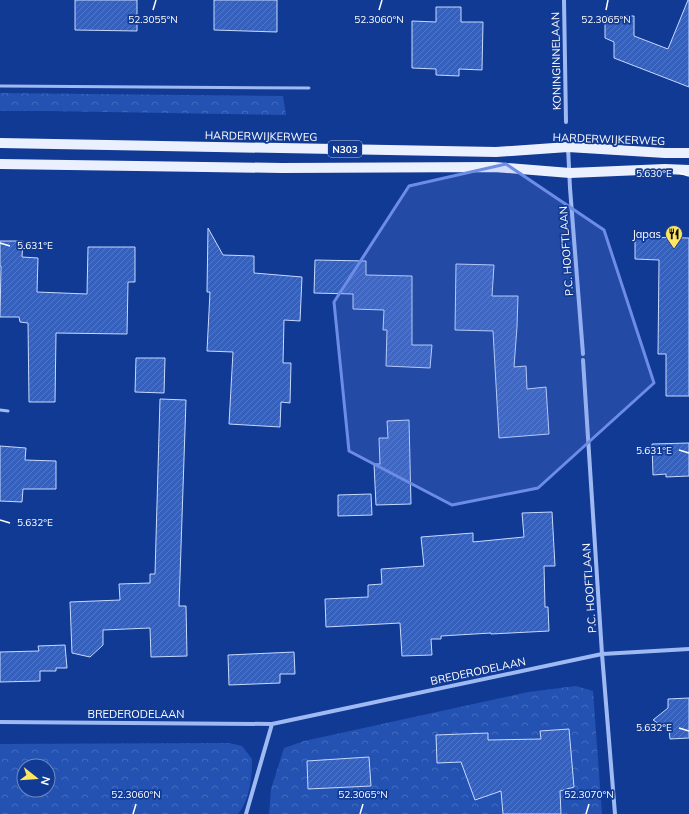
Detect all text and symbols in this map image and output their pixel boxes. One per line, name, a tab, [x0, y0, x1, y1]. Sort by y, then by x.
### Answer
street label: KONINGINNELAAN	[548, 12, 564, 110]
text: 52.3055°N	[128, 13, 178, 26]
text: 52.3060°N	[354, 13, 404, 26]
text: 52.3065°N	[581, 13, 631, 26]
street label: HARDERWIJKERWEG	[205, 128, 317, 144]
street label: HARDERWIJKERWEG	[552, 130, 666, 148]
road number: N303	[328, 141, 362, 157]
text: 5.630°E	[636, 167, 672, 180]
street label: P.C. HOOFTLAAN	[556, 206, 576, 296]
restaurant icon: Japas	[664, 224, 684, 249]
place label: Japas	[632, 227, 661, 241]
text: 5.631°E	[17, 239, 53, 252]
text: 5.631°E	[636, 444, 672, 457]
text: 5.632°E	[17, 516, 53, 529]
street label: P.C. HOOFTLAAN	[579, 543, 599, 633]
street label: BREDERODELAAN	[429, 654, 527, 688]
street label: BREDERODELAAN	[87, 707, 185, 721]
text: 5.632°E	[636, 721, 672, 734]
north arrow	[16, 758, 56, 798]
text: N	[38, 775, 53, 787]
text: 52.3060°N	[111, 788, 161, 801]
text: 52.3065°N	[338, 788, 388, 801]
text: 52.3070°N	[564, 788, 614, 801]

